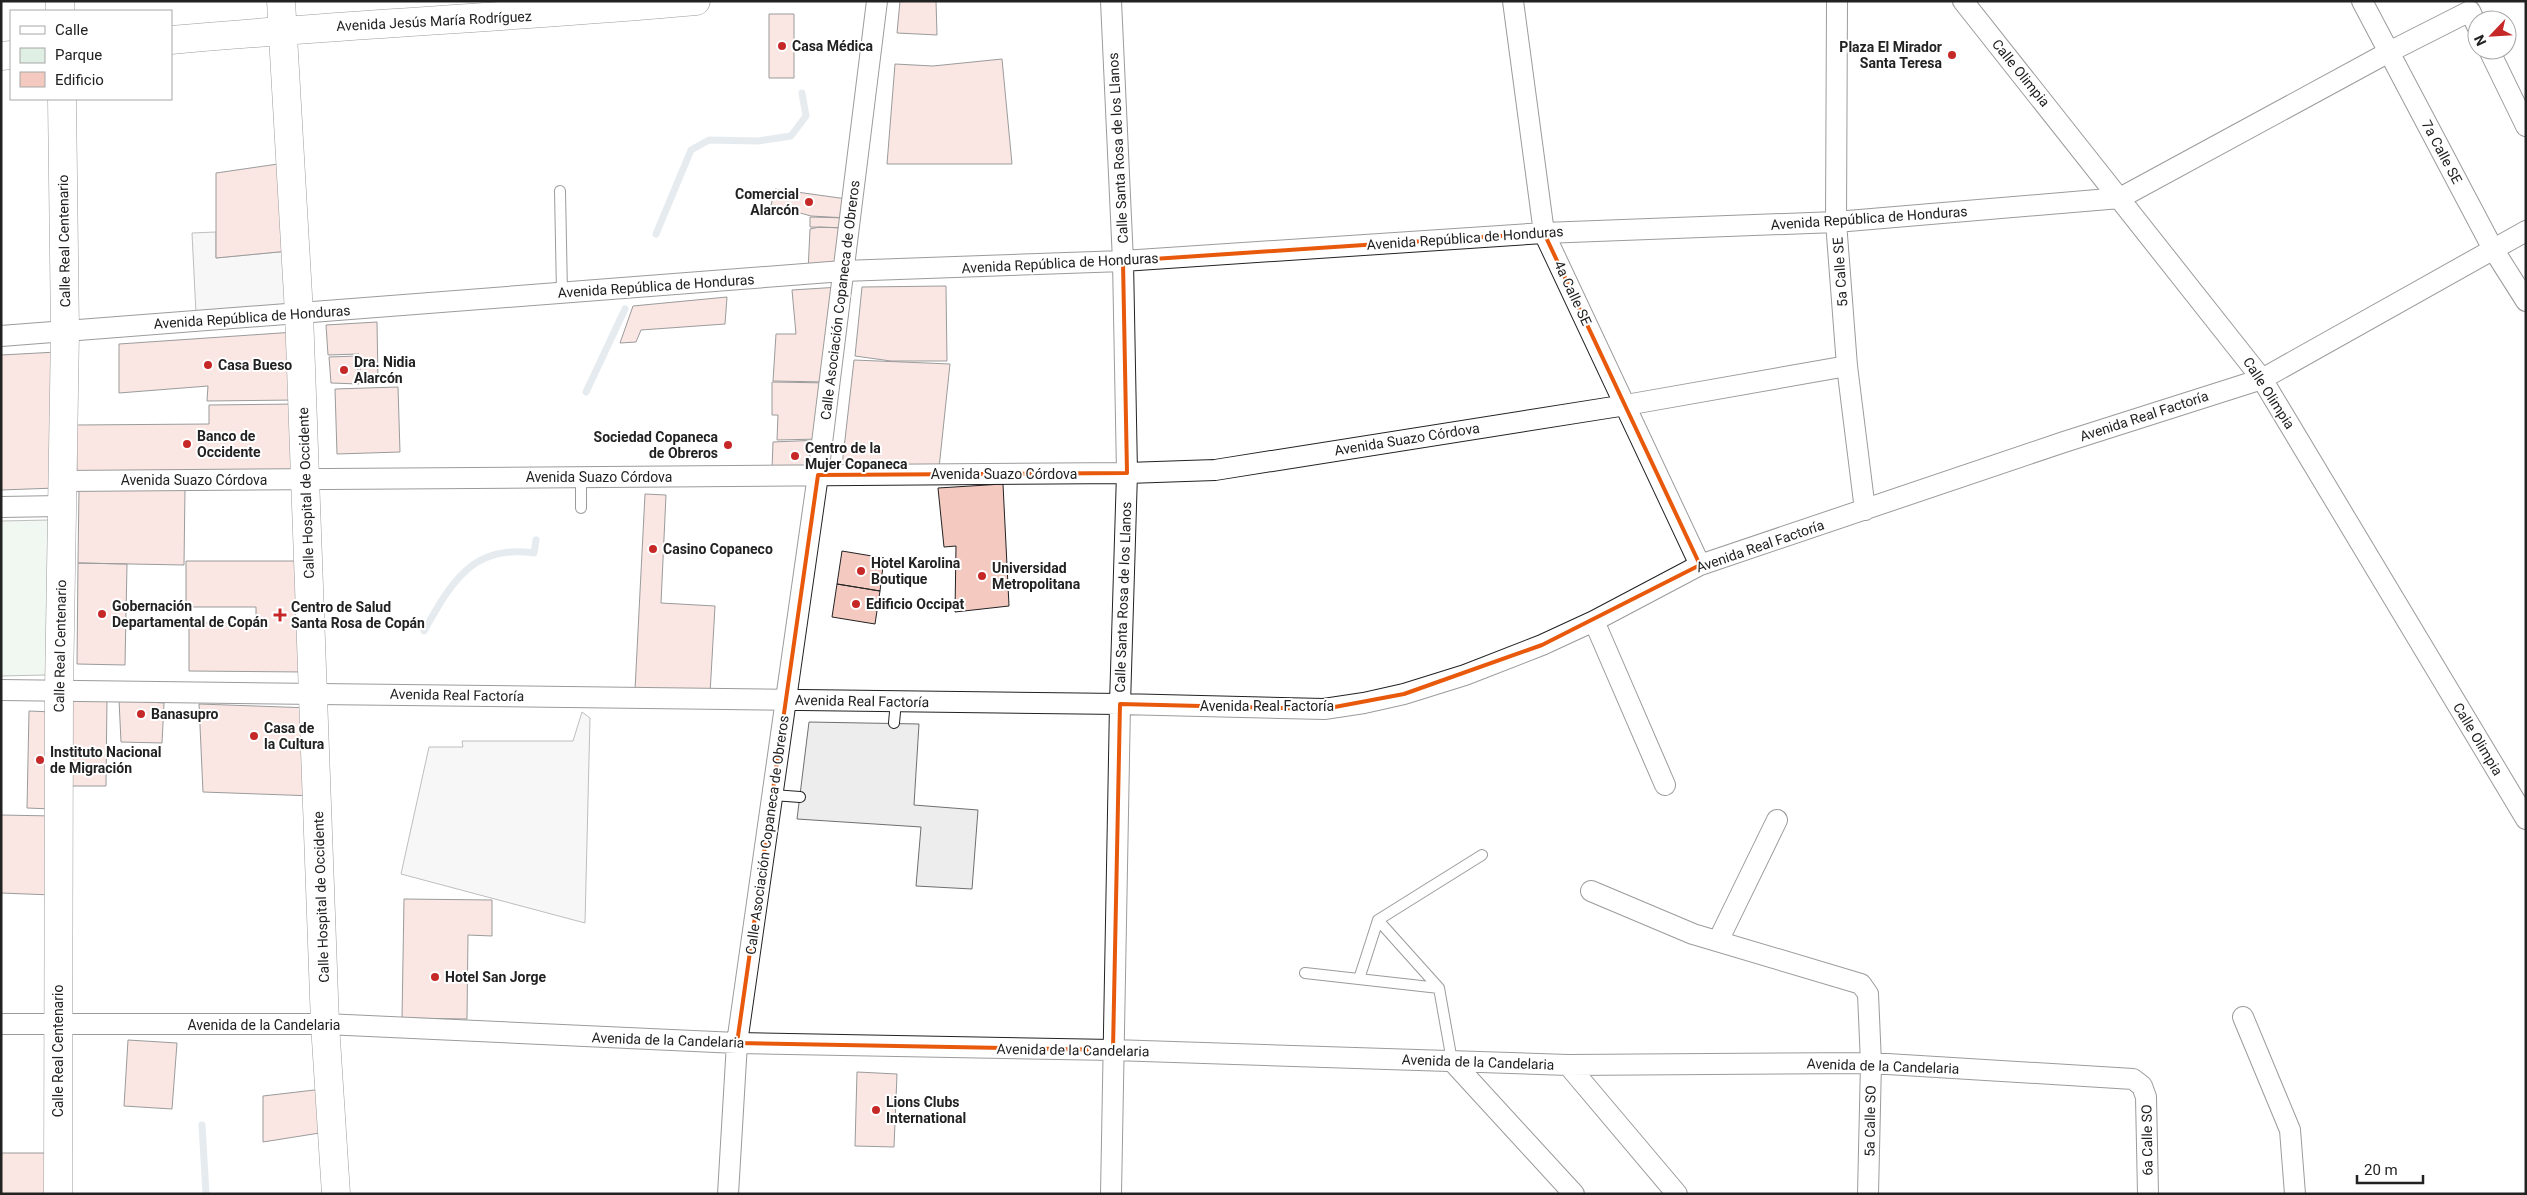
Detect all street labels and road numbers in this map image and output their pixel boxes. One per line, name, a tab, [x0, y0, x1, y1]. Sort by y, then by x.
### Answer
street label: Avenida Jesús María Rodríguez	[336, 8, 532, 34]
street label: Calle Olimpia	[1989, 36, 2053, 110]
street label: Calle Santa Rosa de los Llanos	[1105, 52, 1131, 244]
street label: 7a Calle SE	[2419, 117, 2465, 187]
street label: Calle Real Centenario	[55, 174, 73, 307]
street label: Calle Asociación Copaneca de Obreros	[817, 179, 863, 421]
street label: Avenida República de Honduras	[1770, 203, 1968, 233]
street label: Avenida República de Honduras	[1366, 223, 1564, 253]
street label: 5a Calle SE	[1830, 237, 1850, 307]
street label: Avenida República de Honduras	[961, 250, 1159, 276]
street label: 4a Calle SE	[1551, 258, 1595, 328]
street label: Avenida República de Honduras	[557, 271, 755, 301]
street label: Avenida República de Honduras	[153, 302, 351, 332]
street label: Calle Olimpia	[2240, 354, 2298, 432]
street label: Avenida Real Factoría	[2078, 388, 2210, 444]
street label: Calle Hospital de Occidente	[295, 407, 317, 579]
street label: Avenida Suazo Córdova	[1333, 420, 1481, 458]
street label: Avenida Suazo Córdova	[931, 466, 1077, 482]
street label: Avenida Suazo Córdova	[526, 469, 672, 485]
street label: Avenida Suazo Córdova	[121, 472, 267, 488]
street label: Calle Santa Rosa de los Llanos	[1112, 501, 1134, 693]
street label: Avenida Real Factoría	[1694, 517, 1826, 575]
street label: Calle Real Centenario	[51, 579, 69, 712]
street label: Avenida Real Factoría	[390, 686, 524, 704]
street label: Avenida Real Factoría	[795, 692, 929, 710]
street label: Avenida Real Factoría	[1200, 698, 1334, 714]
street label: Calle Olimpia	[2450, 700, 2506, 778]
street label: Calle Asociación Copaneca de Obreros	[742, 714, 792, 956]
street label: Calle Hospital de Occidente	[310, 811, 332, 983]
street label: Calle Real Centenario	[50, 985, 66, 1117]
street label: Avenida de la Candelaria	[188, 1017, 340, 1033]
street label: Avenida de la Candelaria	[591, 1029, 745, 1051]
street label: Avenida de la Candelaria	[996, 1041, 1150, 1059]
street label: Avenida de la Candelaria	[1401, 1051, 1555, 1073]
street label: Avenida de la Candelaria	[1806, 1055, 1960, 1077]
street label: 5a Calle SO	[1861, 1085, 1879, 1157]
street label: 6a Calle SO	[2138, 1104, 2156, 1176]

